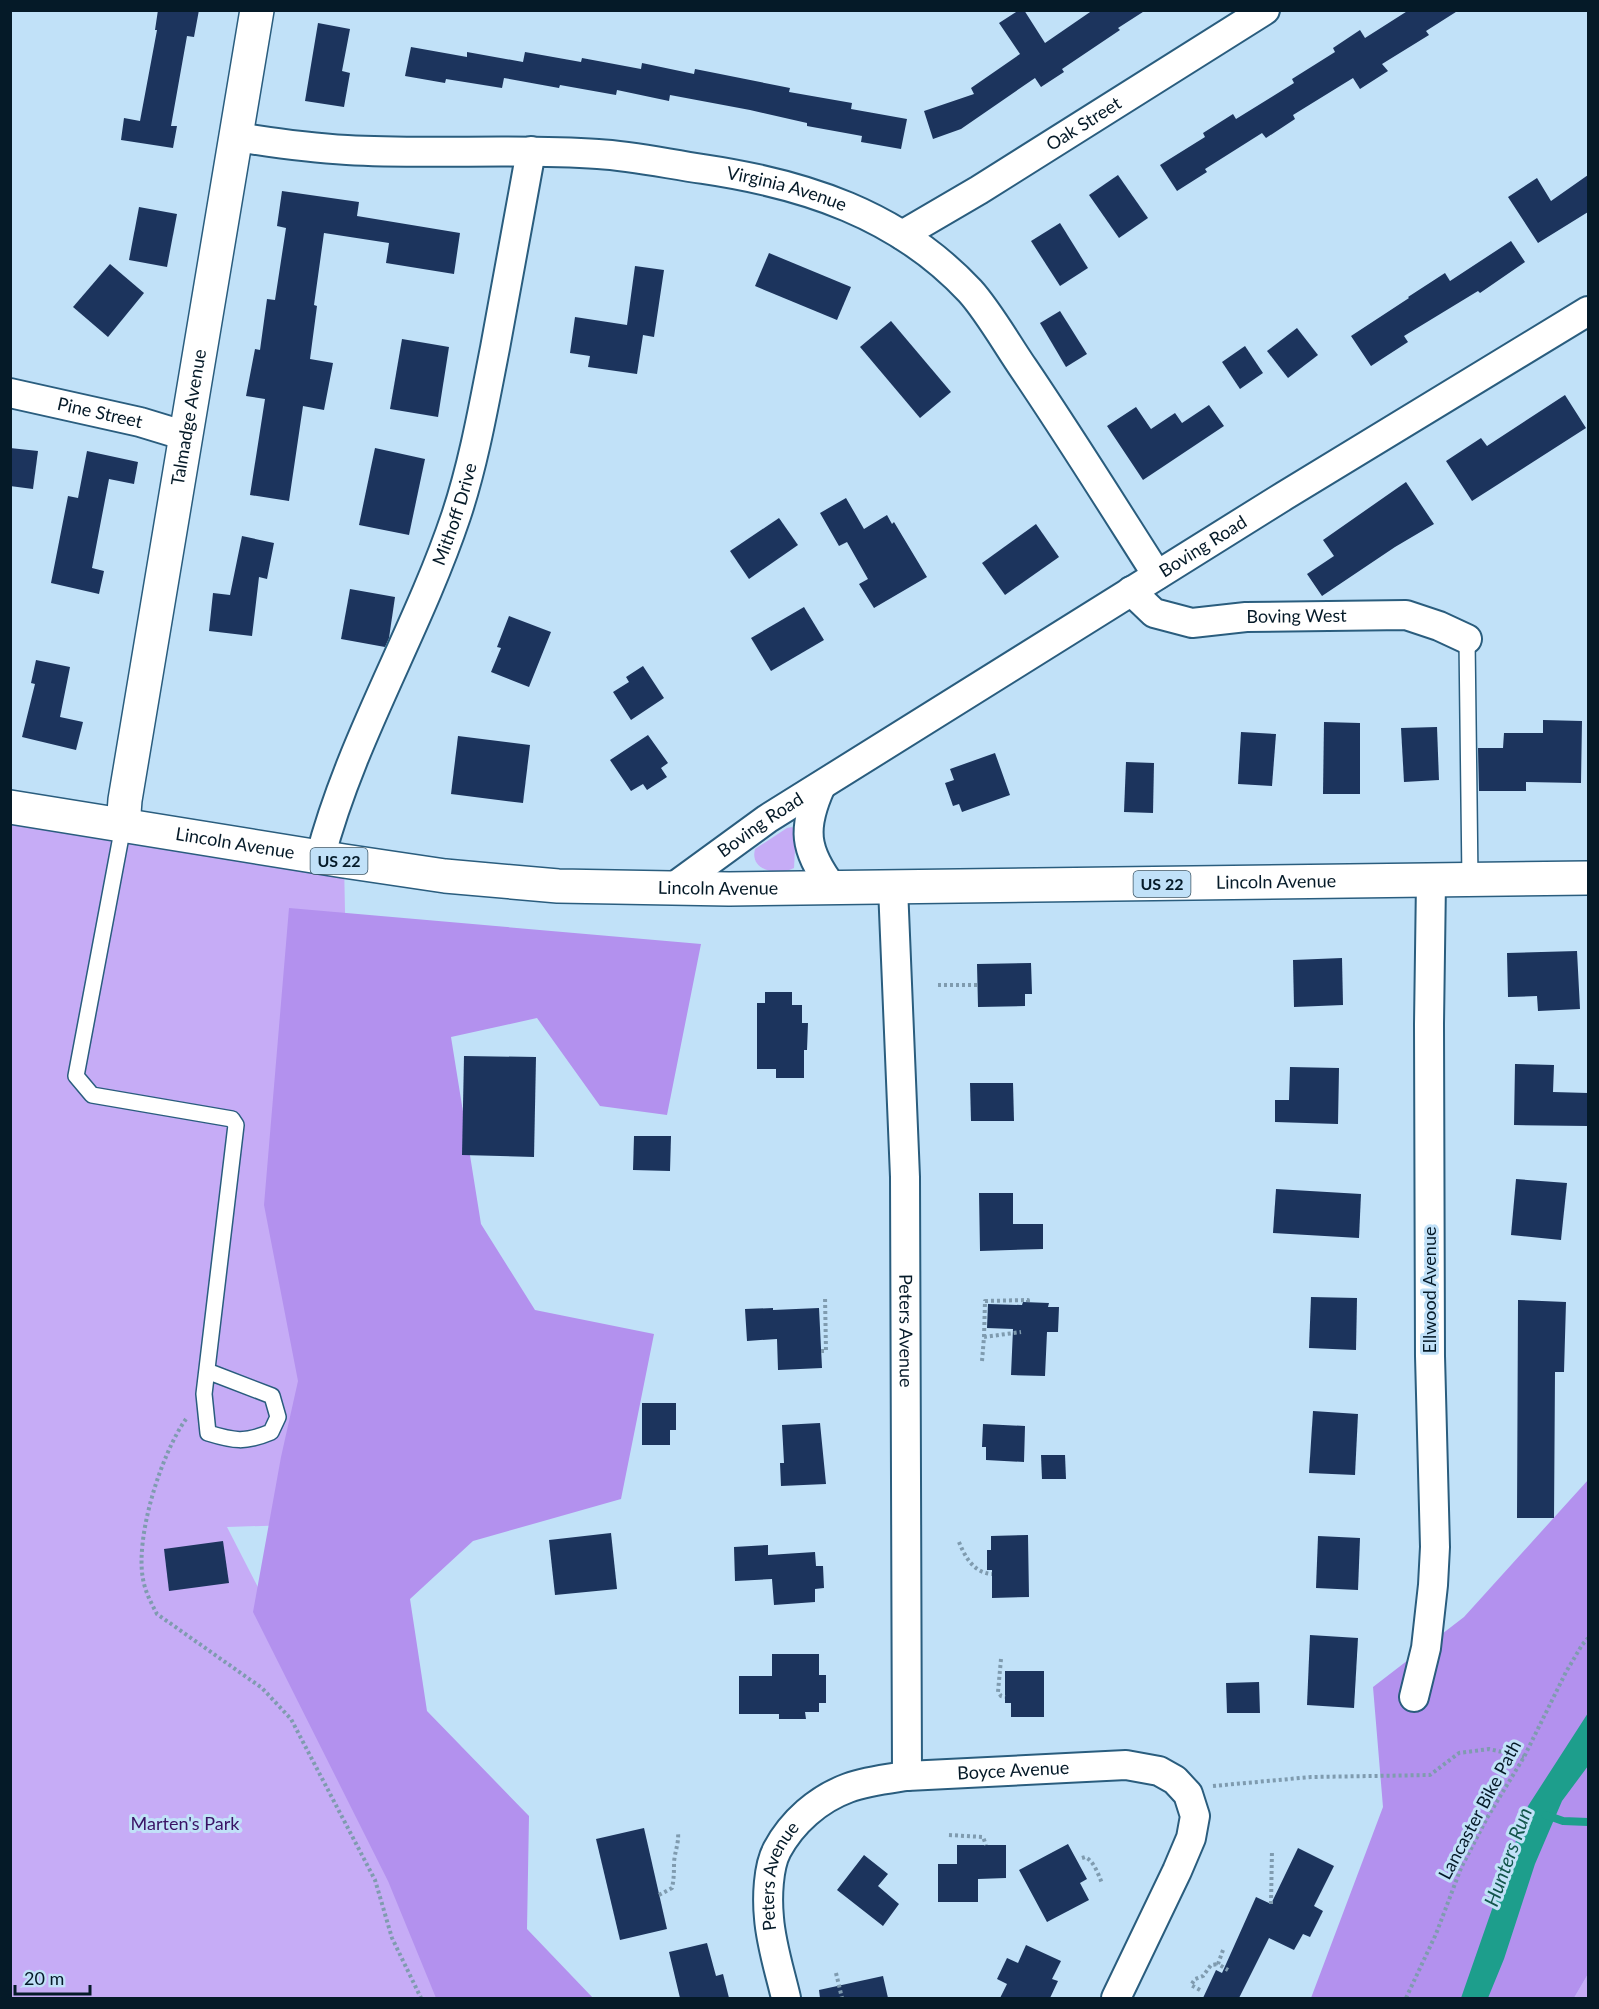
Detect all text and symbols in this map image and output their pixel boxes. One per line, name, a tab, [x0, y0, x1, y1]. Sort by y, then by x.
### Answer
street label: Oak Street	[1042, 91, 1125, 155]
street label: Virginia Avenue	[725, 161, 850, 215]
street label: Talmadge Avenue	[166, 347, 210, 487]
street label: Pine Street	[55, 392, 145, 432]
street label: Mithoff Drive	[427, 460, 481, 568]
street label: Boving Road	[1155, 510, 1250, 581]
street label: Boving West	[1246, 604, 1347, 627]
street label: Boving Road	[713, 787, 807, 861]
street label: Lincoln Avenue	[174, 822, 296, 863]
road number: US 22	[310, 848, 368, 874]
street label: Lincoln Avenue	[1216, 869, 1336, 893]
road number: US 22	[1134, 871, 1190, 897]
street label: Lincoln Avenue	[658, 876, 778, 899]
street label: Ellwood Avenue	[1418, 1227, 1440, 1353]
street label: Peters Avenue	[895, 1274, 918, 1388]
street label: Lancaster Bike Path	[1433, 1736, 1525, 1883]
street label: Boyce Avenue	[957, 1756, 1070, 1783]
water label: Hunters Run	[1478, 1804, 1536, 1909]
park label: Marten's Park	[131, 1812, 240, 1834]
street label: Peters Avenue	[756, 1816, 803, 1932]
scale bar	[15, 1958, 90, 1996]
text: 20 m	[24, 1967, 64, 1989]

